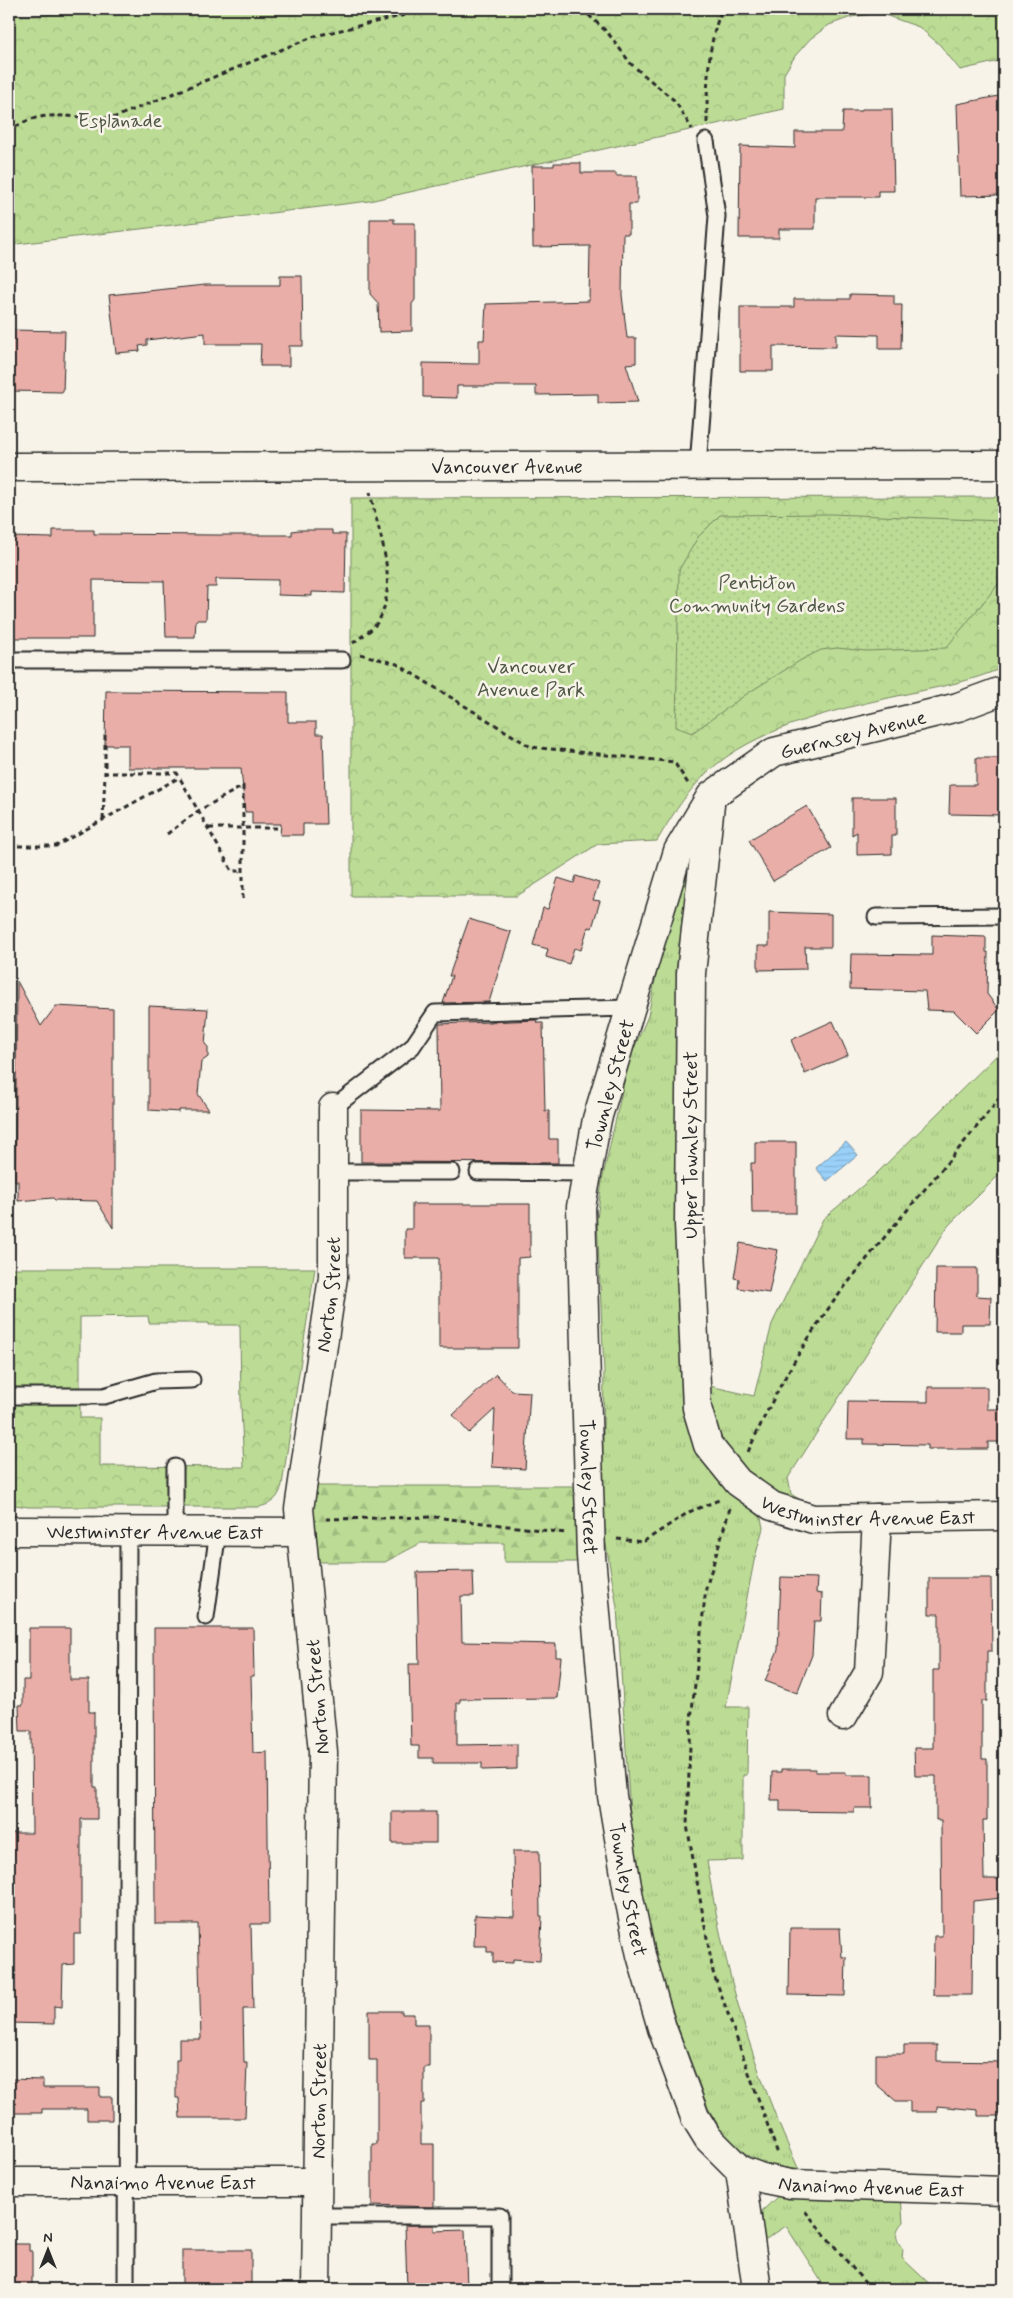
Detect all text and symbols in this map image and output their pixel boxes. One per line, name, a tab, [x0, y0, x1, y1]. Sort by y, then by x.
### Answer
park label: Esplanade	[78, 108, 162, 135]
street label: Vancouver Avenue	[431, 454, 583, 481]
park label: Penticton Community Gardens	[669, 570, 845, 620]
park label: Vancouver Avenue Park	[477, 654, 585, 704]
street label: Guernsey Avenue	[777, 704, 929, 767]
street label: Townley Street	[581, 1017, 642, 1154]
street label: Upper Townley Street	[678, 1051, 705, 1239]
street label: Norton Street	[310, 1237, 348, 1354]
street label: Townley Street	[572, 1419, 603, 1555]
street label: Westminster Avenue East	[754, 1490, 976, 1534]
street label: Westminster Avenue East	[47, 1519, 264, 1547]
street label: Norton Street	[300, 1638, 337, 1756]
street label: Townley Street	[602, 1821, 653, 1959]
street label: Norton Street	[306, 2043, 334, 2159]
street label: Nanaimo Avenue East	[70, 2170, 256, 2197]
street label: Nanaimo Avenue East	[776, 2170, 965, 2205]
north arrow	[22, 2226, 72, 2276]
text: N	[43, 2229, 53, 2247]

